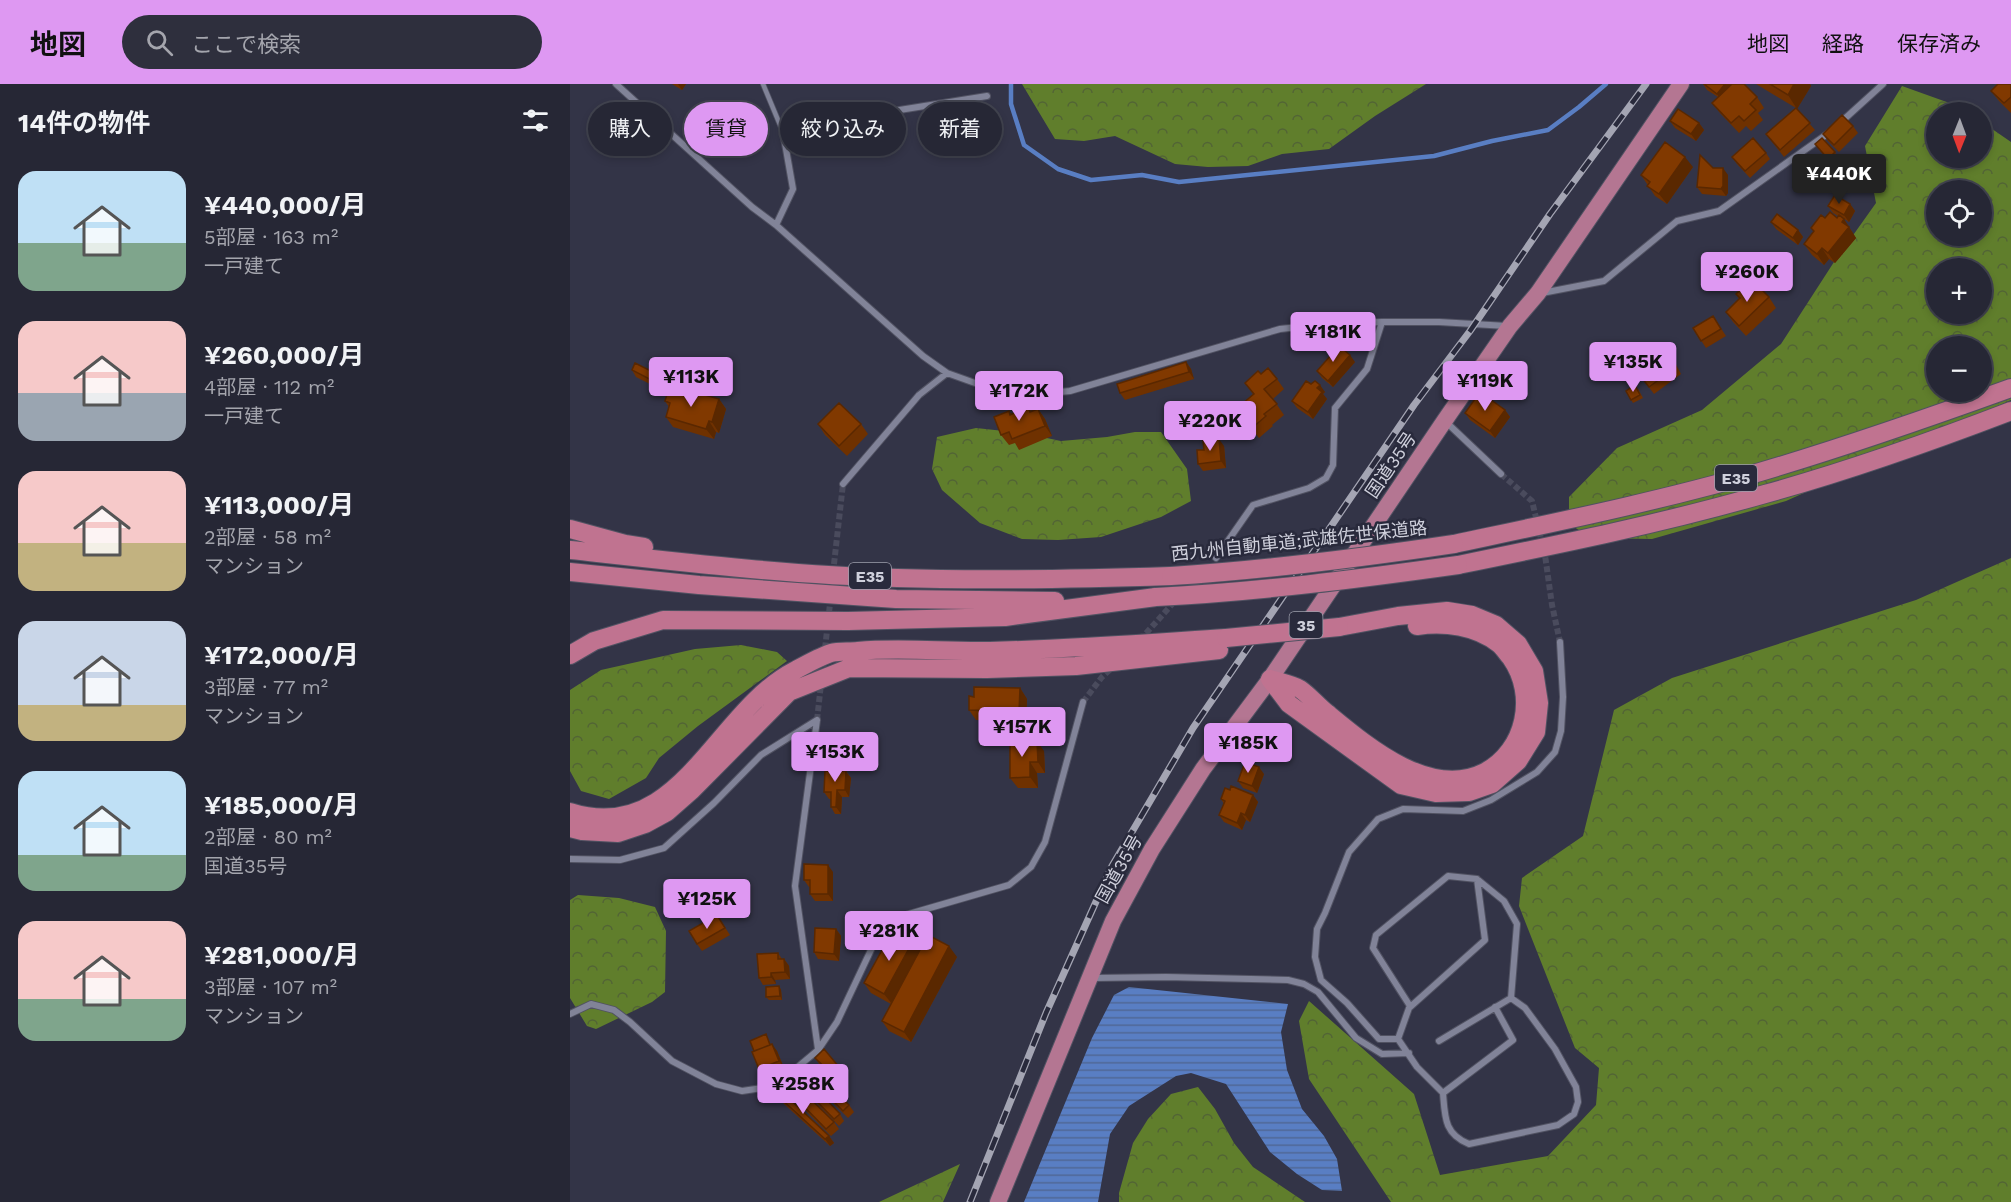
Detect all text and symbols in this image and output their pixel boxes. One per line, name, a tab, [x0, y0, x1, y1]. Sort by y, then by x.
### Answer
search box	[122, 15, 542, 69]
icon: search	[143, 26, 176, 59]
text: 地図	[30, 28, 86, 61]
text: 地図	[1747, 31, 1789, 56]
text: 経路	[1822, 31, 1864, 56]
text: 保存済み	[1897, 31, 1981, 56]
text: ここで検索	[191, 32, 301, 57]
chip: 購入	[588, 102, 672, 156]
chip: 賃貸	[684, 102, 768, 156]
chip: 絞り込み	[780, 102, 906, 156]
chip: 新着	[918, 102, 1002, 156]
north arrow	[1926, 102, 1992, 168]
map controls	[1926, 102, 1992, 402]
icon: filters	[519, 104, 552, 137]
text: 14件の物件	[18, 108, 150, 138]
pin: ¥440K	[1797, 154, 1881, 205]
text: ¥440K	[1806, 161, 1872, 185]
button: locate	[1926, 180, 1992, 246]
text: ¥440,000/月	[204, 190, 367, 220]
icon: home	[66, 195, 138, 267]
text: 5部屋 · 163 m²	[204, 225, 338, 249]
pin: ¥260K	[1705, 252, 1789, 303]
text: 一戸建て	[204, 254, 284, 278]
button: +	[1926, 258, 1992, 324]
text: ¥260K	[1715, 259, 1779, 283]
pin: ¥181K	[1291, 312, 1375, 363]
text: ¥181K	[1305, 319, 1361, 343]
button: −	[1926, 336, 1992, 402]
text: ¥260,000/月	[204, 340, 364, 370]
pin: ¥135K	[1591, 342, 1675, 393]
icon: home	[66, 345, 138, 417]
text: ¥135K	[1603, 349, 1663, 373]
pin: ¥113K	[649, 357, 733, 408]
pin: ¥119K	[1443, 361, 1527, 412]
text: ¥113K	[663, 364, 719, 388]
text: ¥119K	[1457, 368, 1513, 392]
pin: ¥172K	[977, 371, 1061, 422]
text: 4部屋 · 112 m²	[204, 375, 334, 399]
text: ¥172K	[989, 378, 1049, 402]
pin: ¥220K	[1168, 401, 1252, 452]
text: 一戸建て	[204, 404, 284, 428]
text: ¥220K	[1178, 408, 1242, 432]
street label: 国道35号	[1361, 428, 1420, 502]
road number: E35	[1715, 465, 1757, 491]
text: ¥113,000/月	[204, 490, 354, 520]
icon: home	[66, 495, 138, 567]
street label: 西九州自動車道;武雄佐世保道路	[1170, 517, 1428, 564]
text: 2部屋 · 58 m²	[204, 525, 331, 549]
text: マンション	[204, 554, 304, 578]
road number: E35	[849, 563, 891, 589]
road number: 35	[1290, 612, 1322, 638]
text: ¥172,000/月	[204, 640, 359, 670]
icon: home	[66, 645, 138, 717]
text: 3部屋 · 77 m²	[204, 675, 328, 699]
text: マンション	[204, 704, 304, 728]
pin: ¥157K	[980, 707, 1064, 758]
text: ¥157K	[992, 714, 1052, 738]
pin: ¥185K	[1206, 723, 1290, 774]
text: ¥185K	[1218, 730, 1278, 754]
pin: ¥153K	[793, 732, 877, 783]
text: ¥153K	[805, 739, 865, 763]
text: ¥185,000/月	[204, 790, 359, 820]
icon: home	[66, 795, 138, 867]
text: 2部屋 · 80 m²	[204, 825, 332, 849]
street label: 国道35号	[1091, 831, 1146, 907]
text: 国道35号	[204, 854, 287, 878]
pin: ¥125K	[665, 879, 749, 930]
text: ¥125K	[677, 886, 737, 910]
pin: ¥281K	[847, 911, 931, 962]
text: ¥281K	[859, 918, 919, 942]
text: ¥281,000/月	[204, 940, 359, 970]
icon: home	[66, 945, 138, 1017]
text: 3部屋 · 107 m²	[204, 975, 337, 999]
text: マンション	[204, 1004, 304, 1028]
pin: ¥258K	[761, 1064, 845, 1115]
text: ¥258K	[771, 1071, 835, 1095]

